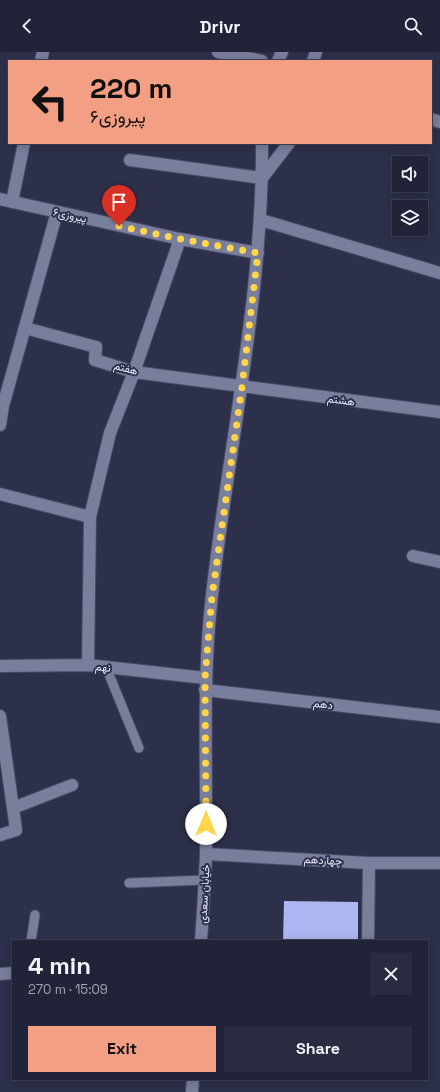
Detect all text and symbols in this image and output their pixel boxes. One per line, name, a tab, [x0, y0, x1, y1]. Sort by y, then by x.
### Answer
icon: back	[16, 15, 38, 37]
text: Drivr	[200, 15, 240, 38]
icon: search	[402, 15, 424, 37]
text: 220 m	[90, 70, 172, 106]
icon: left	[24, 76, 76, 128]
text: پیروزی۶	[90, 105, 146, 128]
map controls	[392, 156, 428, 236]
button: sound	[392, 156, 428, 192]
pin	[102, 185, 136, 226]
icon: arrive	[108, 191, 130, 213]
button: layers	[392, 200, 428, 236]
street label: پیروزی۶	[52, 205, 88, 226]
street label: هفتم	[112, 358, 140, 379]
street label: هشتم	[326, 391, 356, 410]
street label: نهم	[94, 659, 111, 676]
street label: دهم	[312, 696, 334, 713]
position arrow	[185, 803, 227, 845]
street label: چهاردهم	[303, 852, 343, 869]
street label: خیابان سعدی	[195, 864, 213, 924]
text: 4 min	[28, 950, 91, 981]
button: close	[370, 953, 412, 995]
text: 270 m · 15:09	[28, 981, 108, 998]
button: Exit	[28, 1026, 216, 1072]
button: Share	[224, 1026, 412, 1072]

